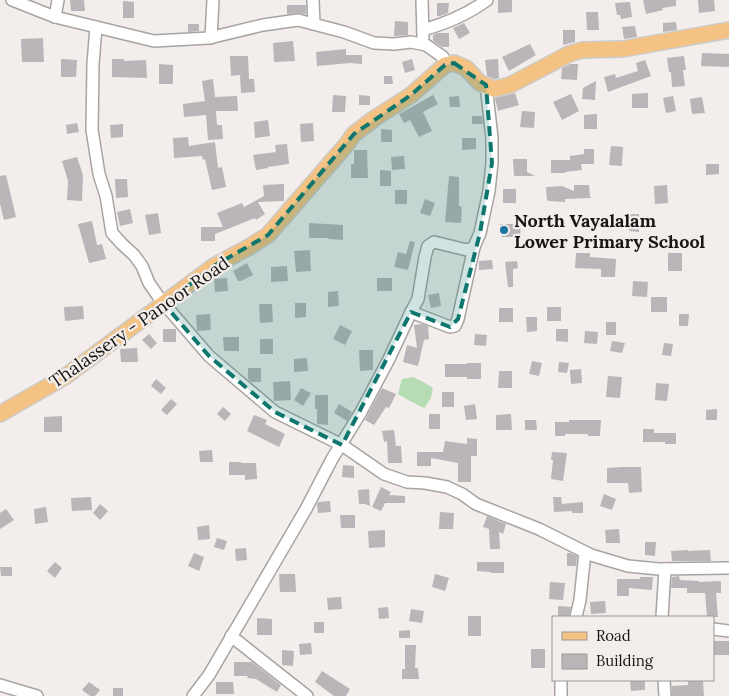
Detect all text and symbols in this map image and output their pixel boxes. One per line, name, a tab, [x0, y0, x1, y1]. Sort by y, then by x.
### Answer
place label: North Vayalalam Lower Primary School	[514, 209, 706, 253]
marker: North Vayalalam Lower Primary School	[498, 224, 510, 236]
street label: Thalassery - Panoor Road	[45, 251, 234, 393]
legend	[552, 616, 714, 681]
text: Road	[596, 626, 631, 645]
text: Building	[596, 651, 654, 670]

